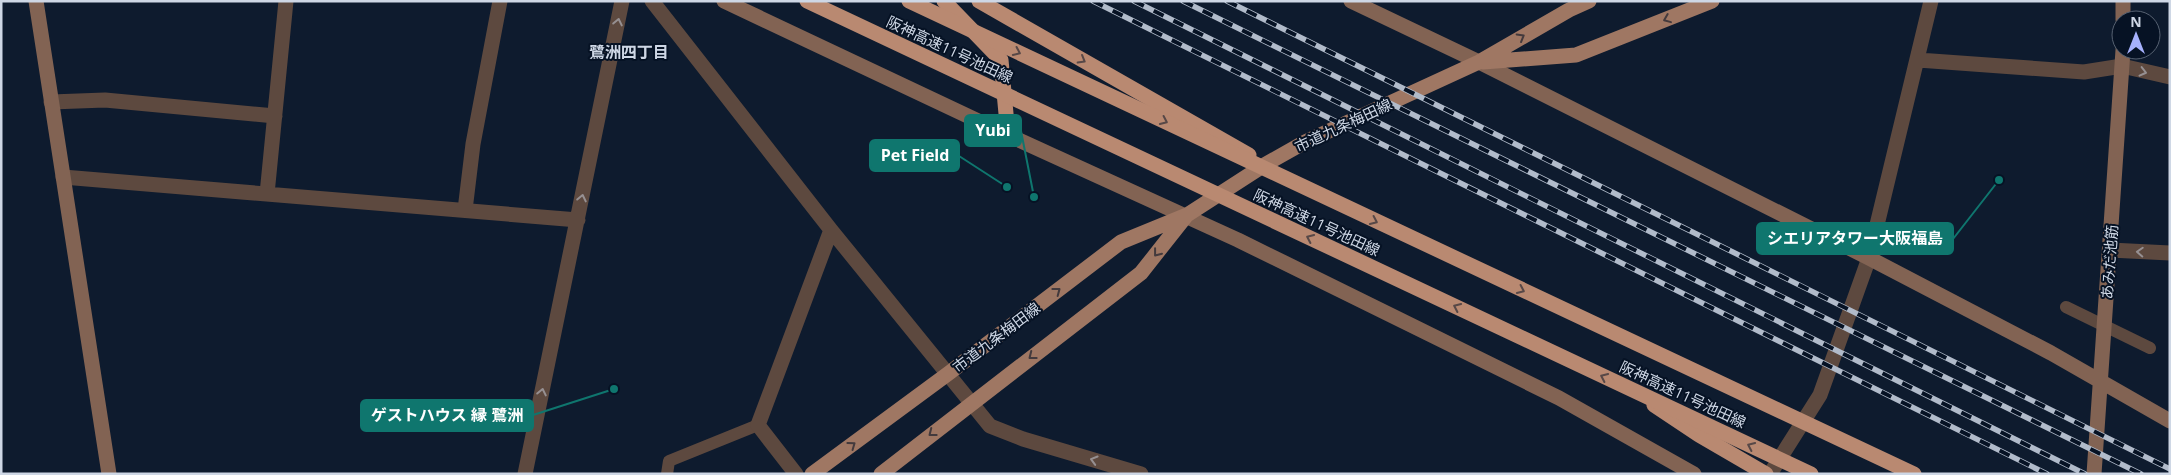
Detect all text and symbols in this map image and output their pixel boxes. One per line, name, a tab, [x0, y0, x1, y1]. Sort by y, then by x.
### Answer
north arrow	[2111, 10, 2161, 60]
street label: 阪神高速11号池田線	[884, 11, 1016, 87]
text: N	[2130, 12, 2142, 31]
one-way arrow	[1663, 13, 1672, 23]
one-way arrow	[612, 17, 623, 26]
one-way arrow	[1516, 34, 1525, 44]
district label: 鷺洲四丁目	[589, 41, 669, 63]
one-way arrow	[1012, 46, 1021, 56]
one-way arrow	[1077, 53, 1086, 63]
one-way arrow	[2139, 66, 2147, 76]
street label: 市道九条梅田線	[1291, 94, 1395, 156]
callout: Yubi	[965, 115, 1021, 146]
one-way arrow	[1159, 115, 1168, 126]
text: Yubi	[975, 119, 1011, 141]
callout: Pet Field	[870, 140, 959, 171]
text: Pet Field	[881, 144, 949, 166]
street label: 阪神高速11号池田線	[1251, 184, 1383, 260]
one-way arrow	[576, 194, 587, 203]
one-way arrow	[1369, 214, 1378, 225]
callout: シエリアタワー大阪福島	[1757, 223, 1953, 254]
street label: あみだ池筋	[2096, 224, 2122, 300]
text: シエリアタワー大阪福島	[1767, 227, 1943, 249]
one-way arrow	[1306, 234, 1315, 245]
one-way arrow	[2136, 246, 2144, 257]
one-way arrow	[1153, 248, 1162, 257]
one-way arrow	[1516, 284, 1525, 294]
one-way arrow	[1051, 288, 1061, 297]
street label: 市道九条梅田線	[948, 297, 1044, 377]
one-way arrow	[1453, 303, 1462, 314]
one-way arrow	[1029, 351, 1038, 359]
street label: 阪神高速11号池田線	[1617, 356, 1749, 432]
one-way arrow	[1600, 372, 1609, 383]
one-way arrow	[536, 387, 547, 396]
callout: ゲストハウス 縁 鷺洲	[361, 400, 533, 431]
text: ゲストハウス 縁 鷺洲	[371, 404, 523, 426]
one-way arrow	[929, 428, 938, 437]
one-way arrow	[846, 442, 856, 451]
one-way arrow	[1748, 442, 1757, 452]
one-way arrow	[1091, 456, 1099, 466]

